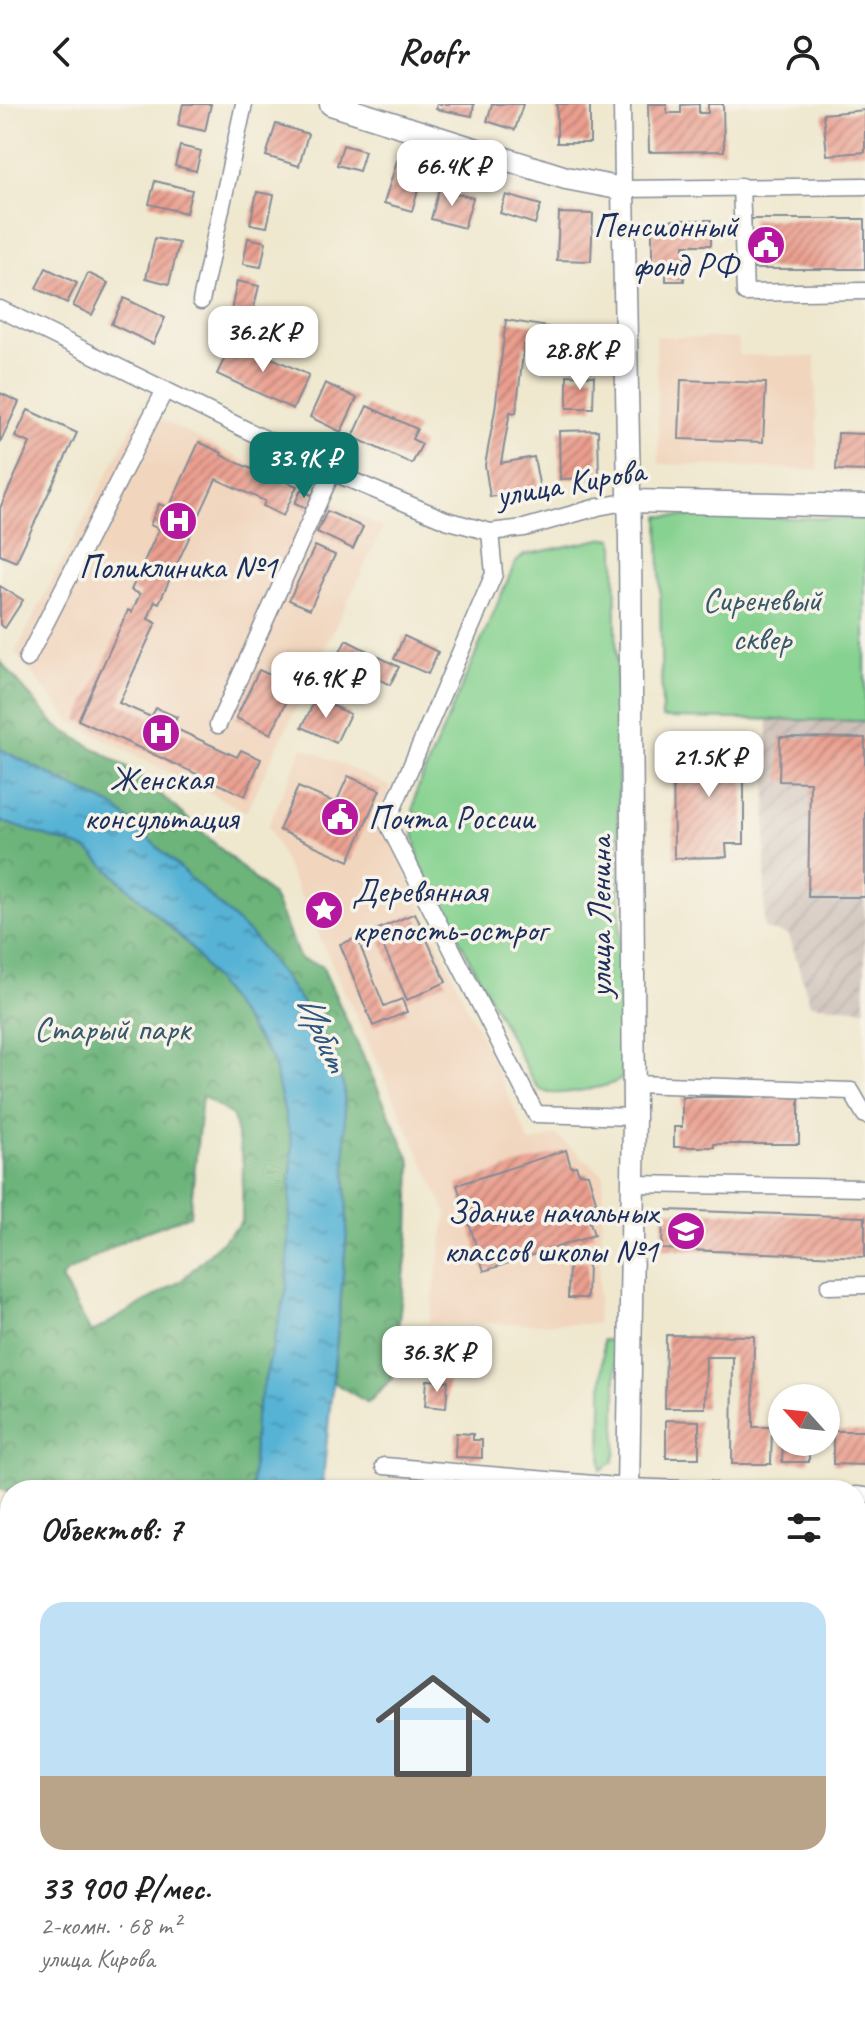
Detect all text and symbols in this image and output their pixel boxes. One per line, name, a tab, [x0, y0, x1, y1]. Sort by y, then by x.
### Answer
text: Roofr	[398, 29, 467, 75]
icon: back	[40, 30, 84, 74]
icon: person	[781, 30, 825, 74]
pin: 66.4K ₽	[378, 140, 526, 208]
text: 66.4K ₽	[415, 149, 489, 182]
place label: Пенсионный фонд РФ	[593, 204, 741, 286]
public building icon: Пенсионный фонд РФ	[745, 224, 787, 266]
pin: 36.2K ₽	[189, 306, 337, 374]
text: 36.2K ₽	[226, 315, 300, 348]
pin: 28.8K ₽	[506, 324, 654, 392]
text: 28.8K ₽	[543, 333, 617, 366]
pin: 33.9K ₽	[230, 432, 378, 500]
text: 33.9K ₽	[268, 441, 340, 474]
street label: улица Кирова	[490, 448, 651, 517]
hospital icon: Поликлиника №1	[157, 500, 199, 542]
place label: Поликлиника №1	[79, 545, 279, 588]
park label: Сиреневый сквер	[702, 578, 823, 660]
pin: 46.9K ₽	[252, 652, 400, 720]
text: 46.9K ₽	[289, 661, 363, 694]
hospital icon: Женская консультация	[140, 712, 182, 754]
pin: 21.5K ₽	[635, 731, 783, 799]
text: 21.5K ₽	[673, 740, 745, 773]
place label: Женская консультация	[84, 757, 240, 839]
public building icon: Почта России	[319, 796, 361, 838]
place label: Почта России	[368, 796, 536, 839]
street label: улица Ленина	[578, 833, 621, 1000]
place label: Деревянная крепость-острог	[352, 869, 551, 951]
place icon: Деревянная крепость-острог	[303, 889, 345, 931]
water label: Ирбит	[285, 987, 362, 1081]
park label: Старый парк	[34, 1007, 193, 1050]
place label: Здание начальных классов школы №1	[444, 1190, 660, 1272]
school or university icon: Здание начальных классов школы №1	[665, 1210, 707, 1252]
pin: 36.3K ₽	[363, 1326, 511, 1394]
text: 36.3K ₽	[400, 1335, 474, 1368]
north arrow	[768, 1384, 840, 1456]
map controls	[768, 1384, 840, 1456]
icon: filters	[782, 1506, 826, 1550]
text: Объектов: 7	[40, 1507, 182, 1550]
icon: home	[361, 1654, 505, 1798]
text: 33 900 ₽/мес.	[40, 1866, 211, 1909]
text: 2-комн. · 68 m²	[40, 1909, 180, 1942]
text: улица Кирова	[40, 1942, 155, 1975]

